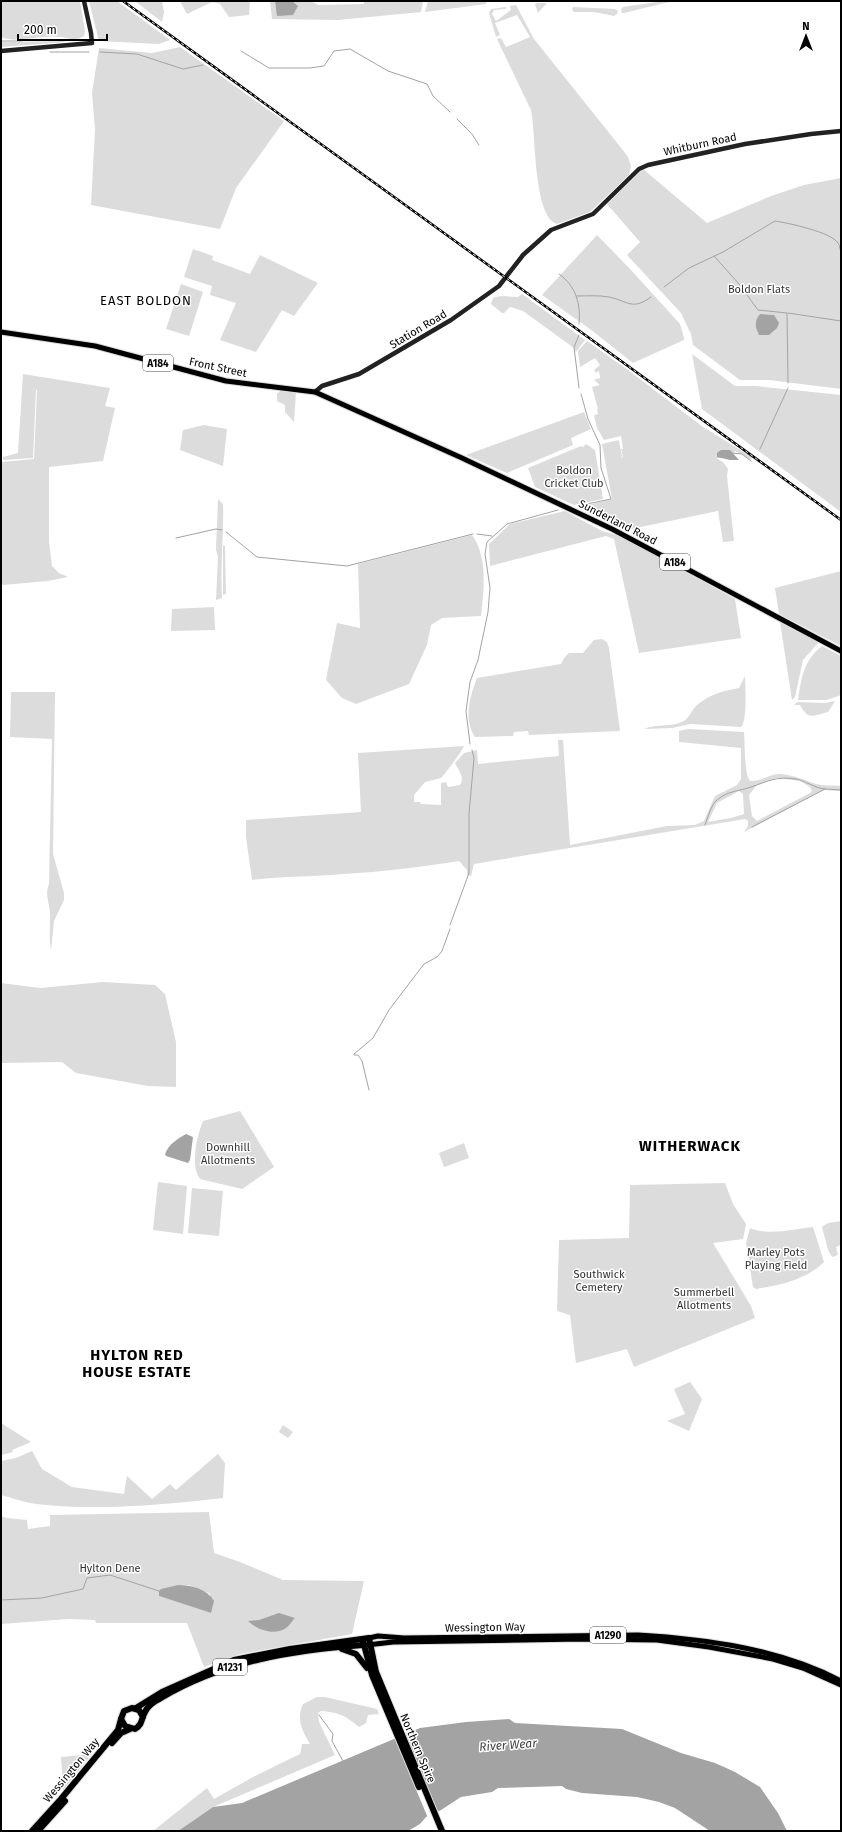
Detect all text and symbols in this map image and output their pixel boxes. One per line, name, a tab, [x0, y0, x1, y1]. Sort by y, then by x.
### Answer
scale bar	[18, 16, 107, 42]
north arrow	[786, 16, 826, 56]
text: N	[802, 20, 810, 33]
text: 200 m	[24, 23, 57, 37]
street label: Whitburn Road	[662, 130, 738, 159]
park label: Boldon Flats	[728, 283, 790, 296]
district label: EAST BOLDON	[100, 293, 192, 308]
street label: Station Road	[387, 307, 449, 352]
road number: A184	[143, 355, 173, 371]
street label: Front Street	[188, 355, 248, 380]
park label: Boldon Cricket Club	[544, 464, 604, 490]
street label: Sunderland Road	[576, 497, 659, 548]
road number: A184	[660, 554, 690, 570]
district label: WITHERWACK	[639, 1137, 741, 1155]
park label: Downhill Allotments	[201, 1141, 255, 1167]
park label: Marley Pots Playing Field	[745, 1246, 807, 1272]
park label: Southwick Cemetery	[573, 1268, 625, 1294]
park label: Summerbell Allotments	[674, 1286, 734, 1312]
district label: HYLTON RED HOUSE ESTATE	[82, 1346, 192, 1381]
park label: Hylton Dene	[79, 1562, 141, 1575]
street label: Wessington Way	[445, 1620, 526, 1635]
road number: A1290	[590, 1627, 626, 1643]
road number: A1231	[213, 1659, 247, 1675]
street label: Northern Spire	[397, 1712, 438, 1785]
street label: Wessington Way	[41, 1735, 102, 1805]
water label: River Wear	[479, 1736, 538, 1754]

